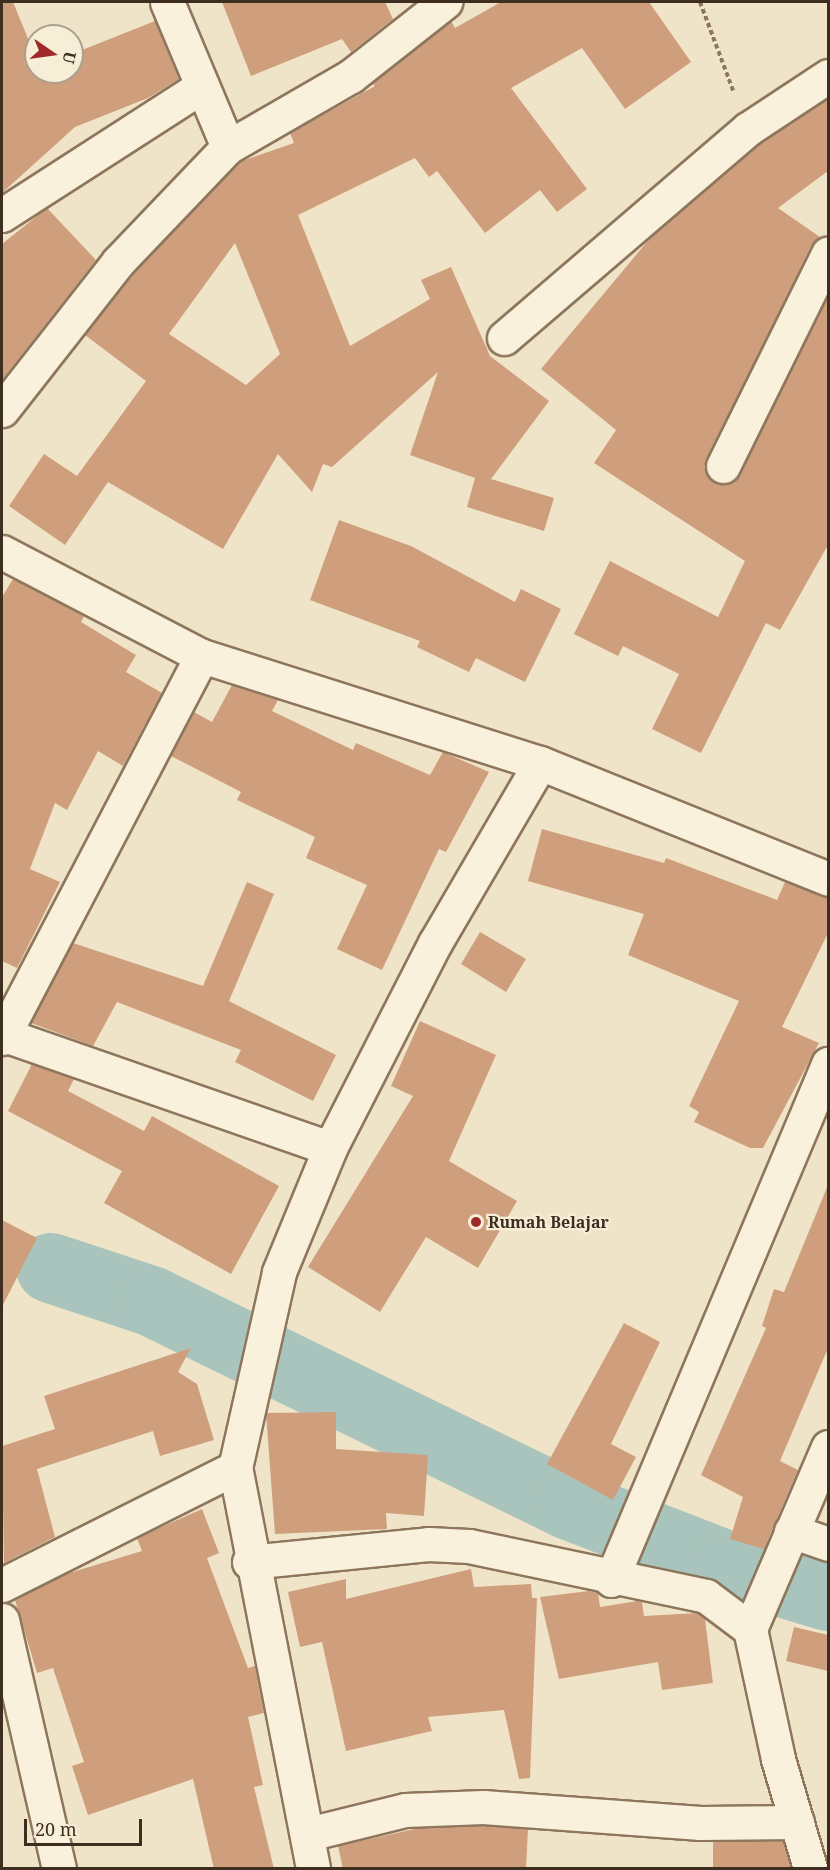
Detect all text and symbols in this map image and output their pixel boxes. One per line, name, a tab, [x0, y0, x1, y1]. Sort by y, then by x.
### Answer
north arrow	[24, 24, 84, 84]
text: U	[58, 49, 82, 66]
place label: Rumah Belajar	[488, 1212, 609, 1232]
marker: Rumah Belajar	[469, 1215, 483, 1229]
scale bar	[27, 1807, 146, 1845]
text: 20 m	[35, 1817, 77, 1841]

